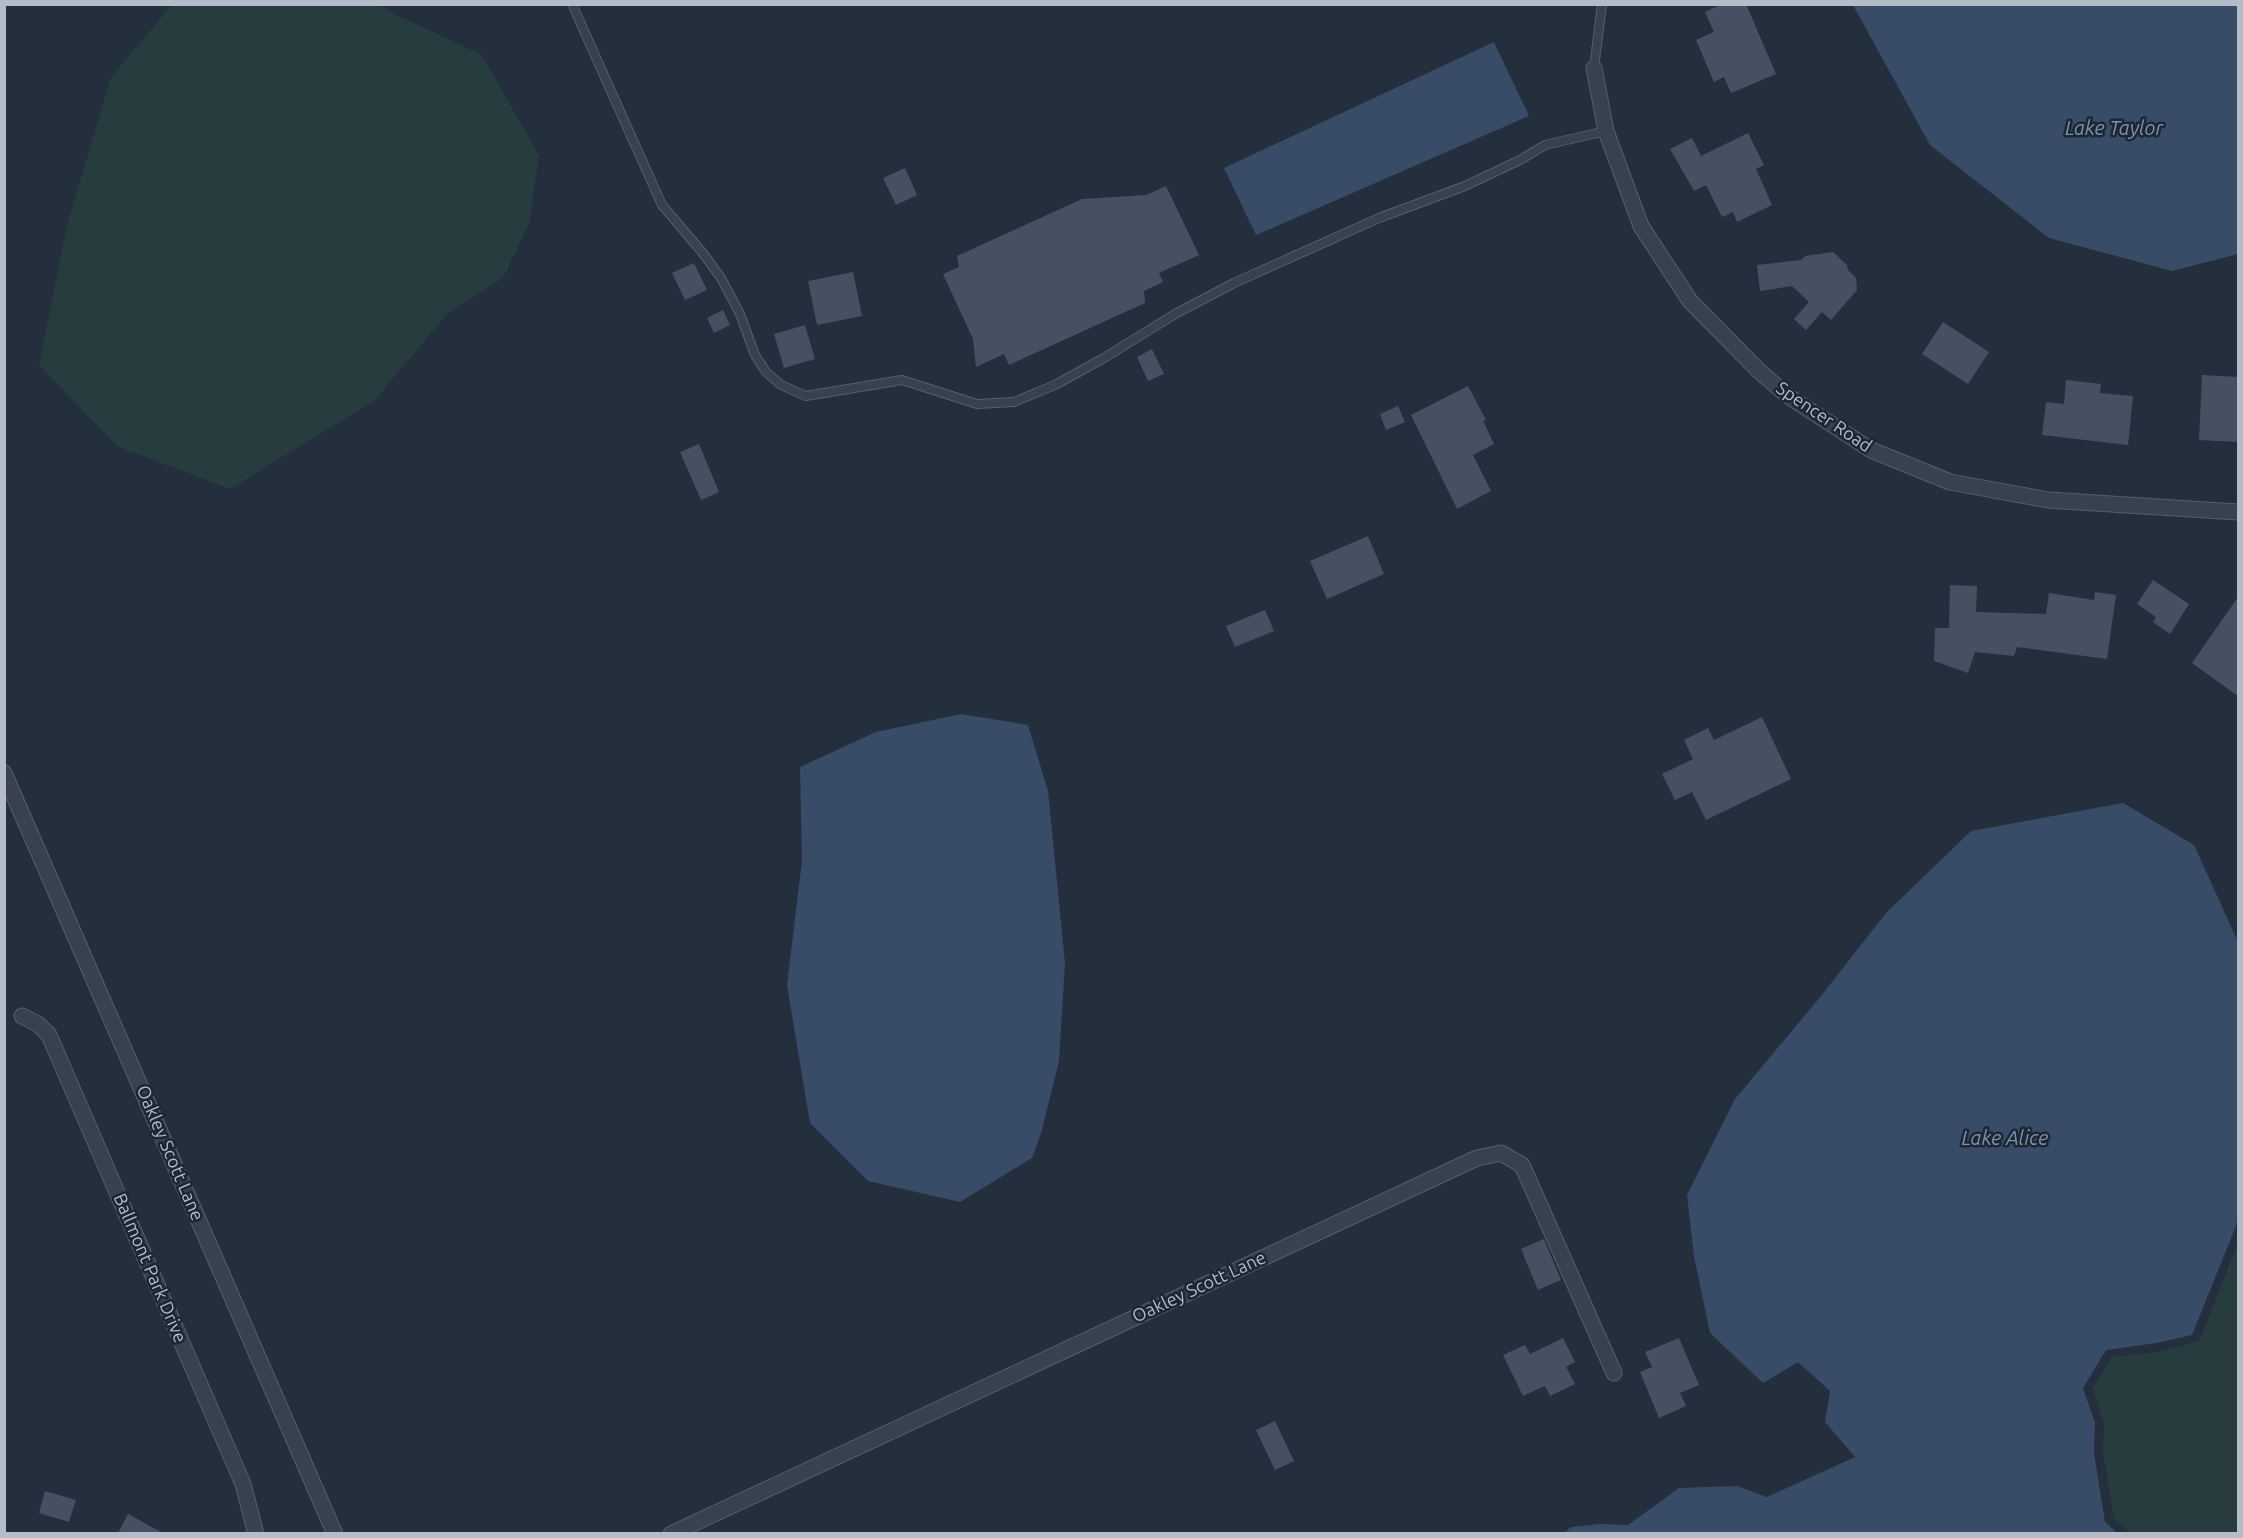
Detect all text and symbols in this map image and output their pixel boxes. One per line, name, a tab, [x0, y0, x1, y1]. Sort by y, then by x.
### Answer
water label: Lake Taylor	[2065, 116, 2164, 139]
street label: Spencer Road	[1773, 377, 1876, 455]
street label: Oakley Scott Lane	[133, 1082, 208, 1223]
water label: Lake Alice	[1962, 1126, 2048, 1149]
street label: Ballmont Park Drive	[110, 1190, 191, 1345]
street label: Oakley Scott Lane	[1129, 1246, 1268, 1326]

